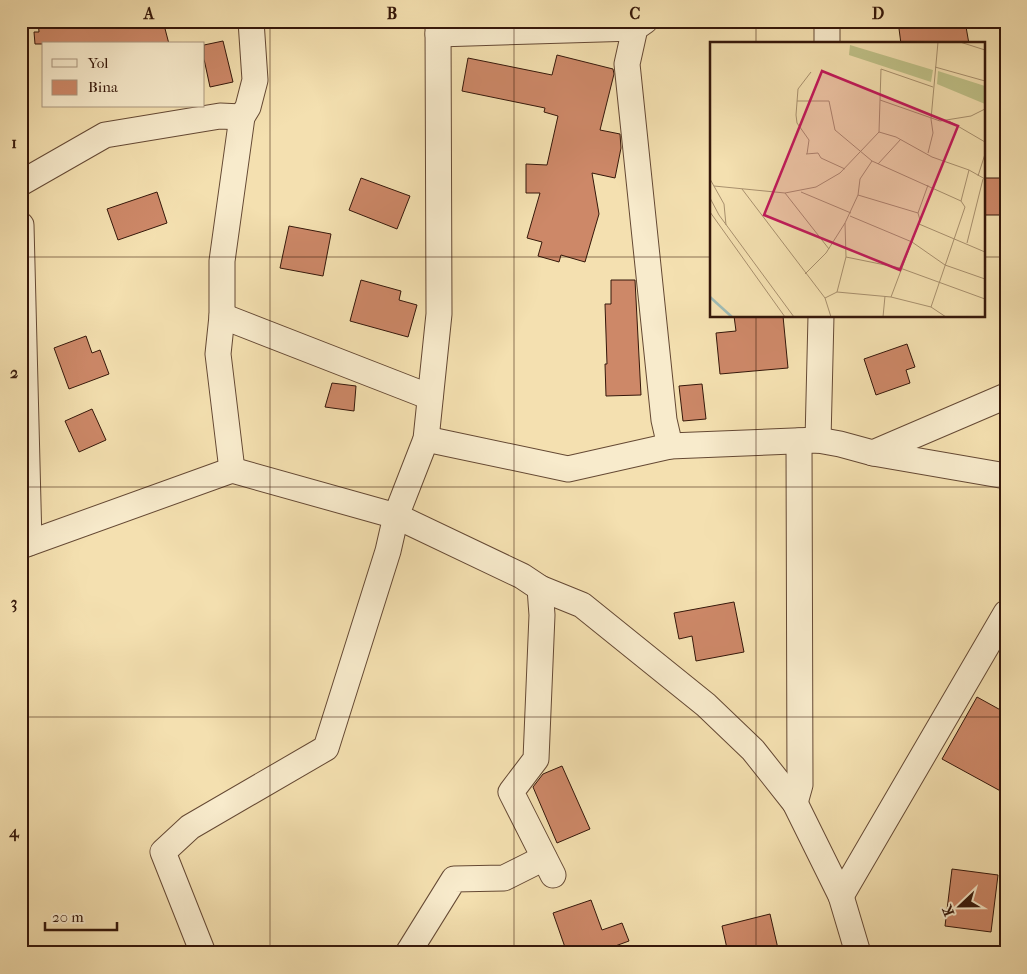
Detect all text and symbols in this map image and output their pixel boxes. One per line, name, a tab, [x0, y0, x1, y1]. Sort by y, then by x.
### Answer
text: A	[143, 4, 155, 23]
text: B	[387, 4, 397, 23]
text: C	[630, 4, 641, 23]
text: D	[872, 4, 884, 23]
legend	[42, 42, 205, 108]
inset map	[710, 42, 984, 318]
text: Yol	[87, 54, 108, 72]
text: Bina	[88, 78, 119, 96]
text: 1	[11, 133, 17, 152]
text: 2	[10, 363, 18, 382]
text: 3	[11, 593, 17, 613]
text: 4	[8, 822, 20, 842]
north arrow	[934, 882, 984, 932]
scale bar	[45, 899, 118, 931]
text: K	[938, 902, 958, 919]
text: 20 m	[52, 908, 84, 926]

